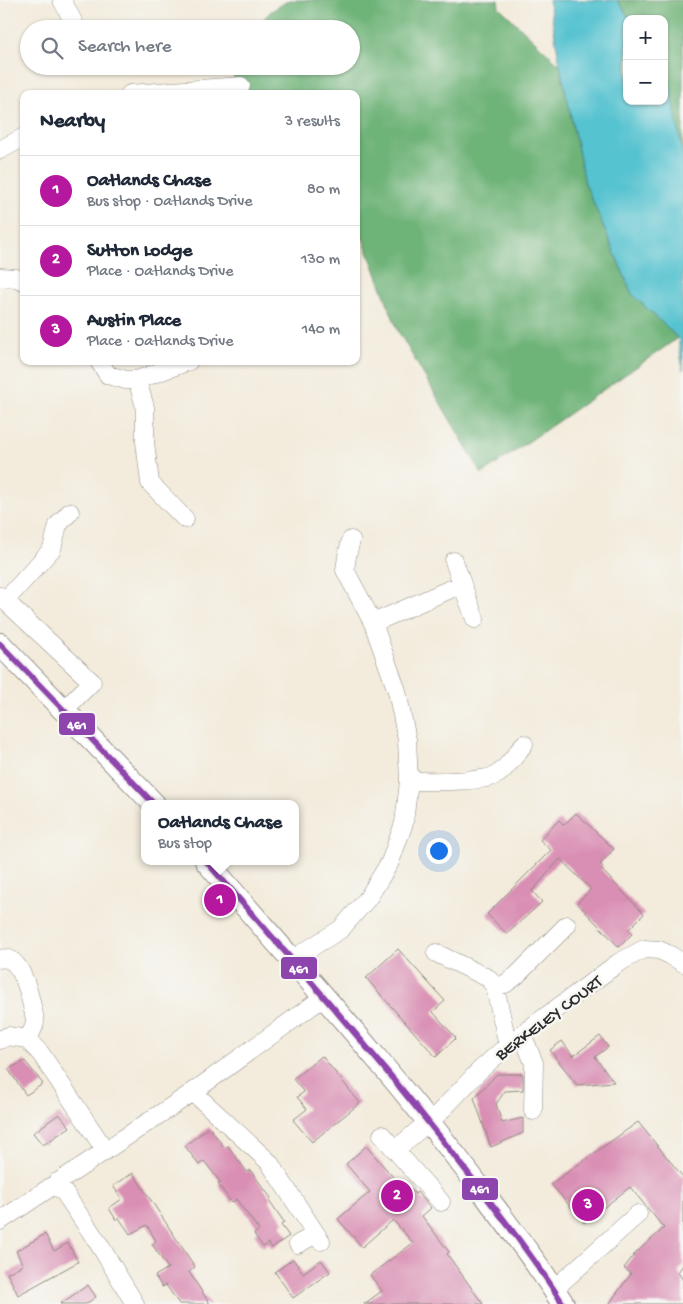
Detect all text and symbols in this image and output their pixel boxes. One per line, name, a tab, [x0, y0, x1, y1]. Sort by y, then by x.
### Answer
map controls	[623, 15, 668, 105]
button: +	[623, 15, 668, 60]
search box	[20, 20, 360, 75]
icon: search	[38, 34, 66, 62]
text: Search here	[78, 36, 172, 59]
button: −	[623, 60, 668, 105]
text: Nearby	[40, 110, 105, 135]
text: 3 results	[285, 113, 340, 132]
text: Oatlands Chase	[87, 170, 211, 193]
text: 1	[53, 181, 59, 200]
text: 80 m	[307, 181, 340, 200]
text: Bus stop · Oatlands Drive	[87, 193, 253, 212]
text: Sutton Lodge	[87, 240, 192, 263]
text: 2	[52, 251, 60, 270]
text: 130 m	[301, 251, 340, 270]
text: Place · Oatlands Drive	[87, 263, 234, 282]
text: Austin Place	[87, 310, 181, 333]
text: 3	[52, 321, 60, 340]
text: 140 m	[302, 321, 340, 340]
text: Place · Oatlands Drive	[87, 333, 234, 352]
line badge: 461	[58, 712, 96, 736]
text: 461	[66, 718, 87, 735]
popup	[141, 800, 299, 865]
text: Oatlands Chase	[158, 812, 282, 835]
text: Bus stop	[158, 835, 212, 854]
your location	[426, 838, 452, 864]
pin: 1	[204, 881, 236, 919]
line badge: 461	[280, 956, 318, 980]
text: 461	[288, 962, 309, 979]
street label: BERKELEY COURT	[491, 971, 608, 1067]
pin: 2	[381, 1177, 413, 1215]
line badge: 461	[461, 1177, 499, 1201]
text: 461	[469, 1182, 490, 1199]
pin: 3	[572, 1186, 604, 1224]

